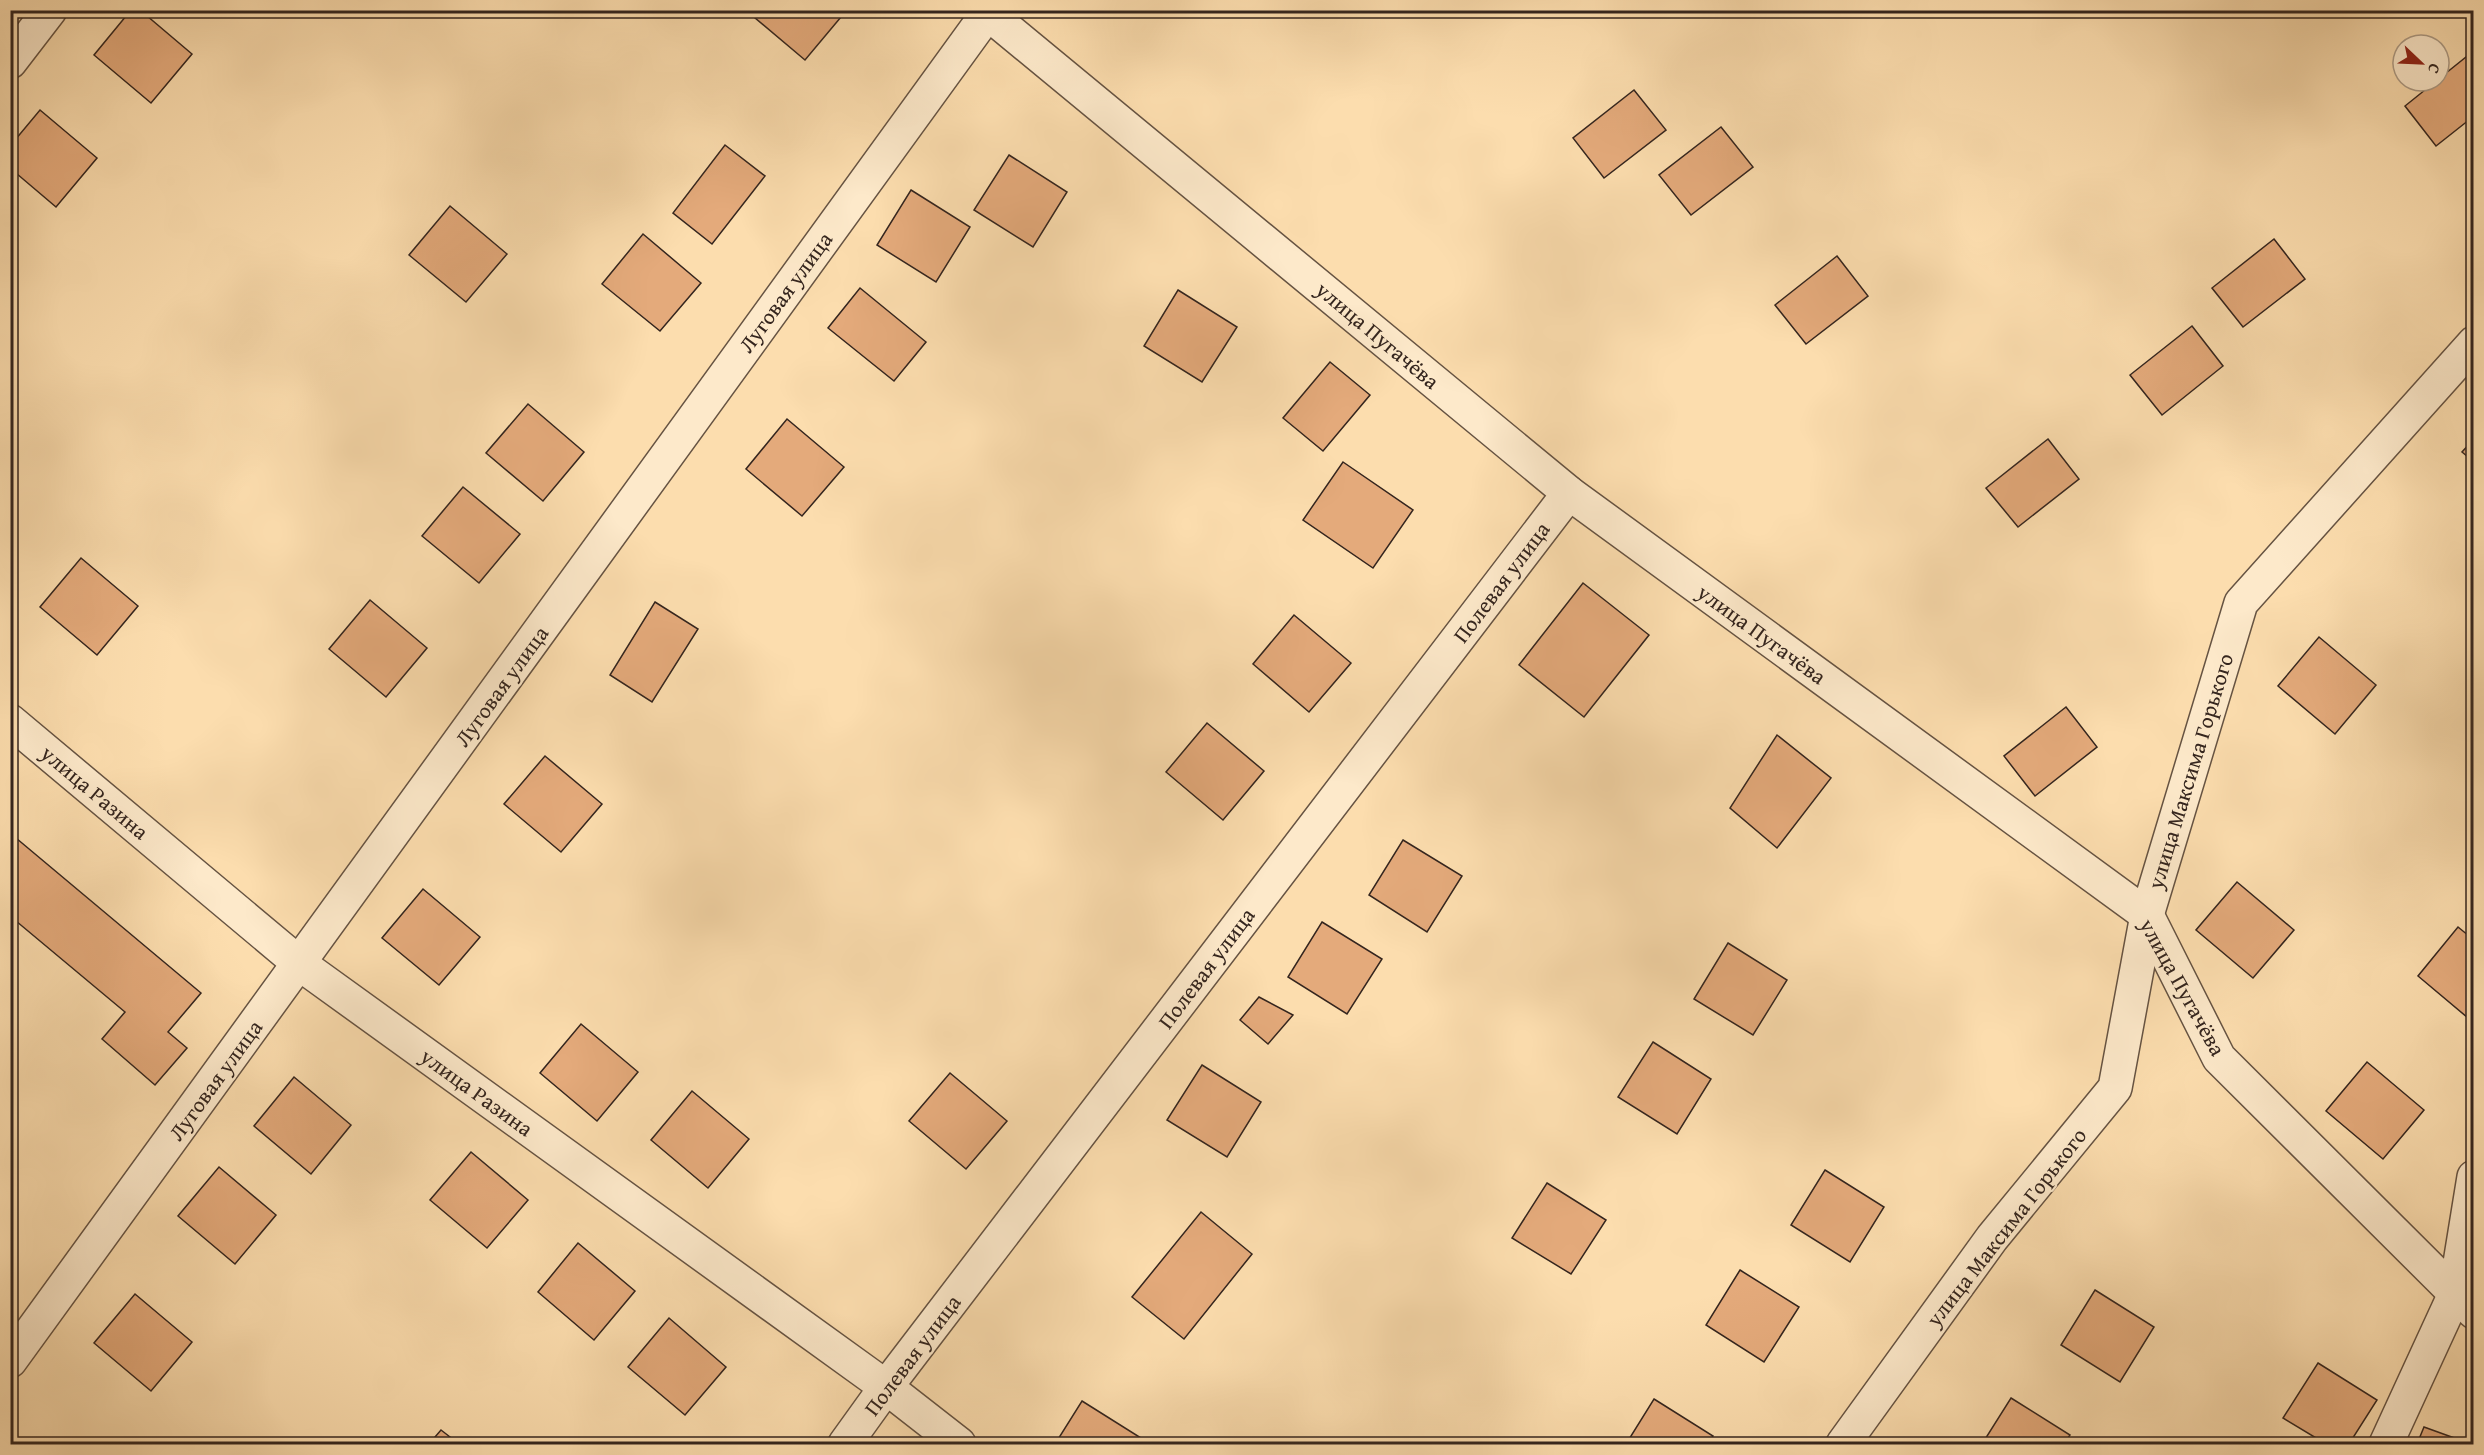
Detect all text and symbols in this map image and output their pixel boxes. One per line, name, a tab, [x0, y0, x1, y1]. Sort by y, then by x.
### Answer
north arrow	[2391, 33, 2451, 93]
text: С	[2422, 60, 2448, 78]
street label: Луговая улица	[730, 225, 840, 359]
street label: улица Пугачёва	[1308, 273, 1447, 397]
street label: Полевая улица	[1445, 514, 1558, 649]
street label: улица Пугачёва	[1690, 576, 1834, 692]
street label: Луговая улица	[446, 619, 556, 753]
street label: улица Максима Горького	[2139, 649, 2241, 894]
street label: улица Разина	[33, 737, 156, 847]
street label: Полевая улица	[1150, 900, 1263, 1035]
street label: улица Пугачёва	[2132, 912, 2234, 1062]
street label: Луговая улица	[160, 1013, 270, 1147]
street label: улица Разина	[413, 1040, 540, 1144]
street label: улица Максима Горького	[1917, 1121, 2094, 1334]
street label: Полевая улица	[856, 1287, 969, 1422]

